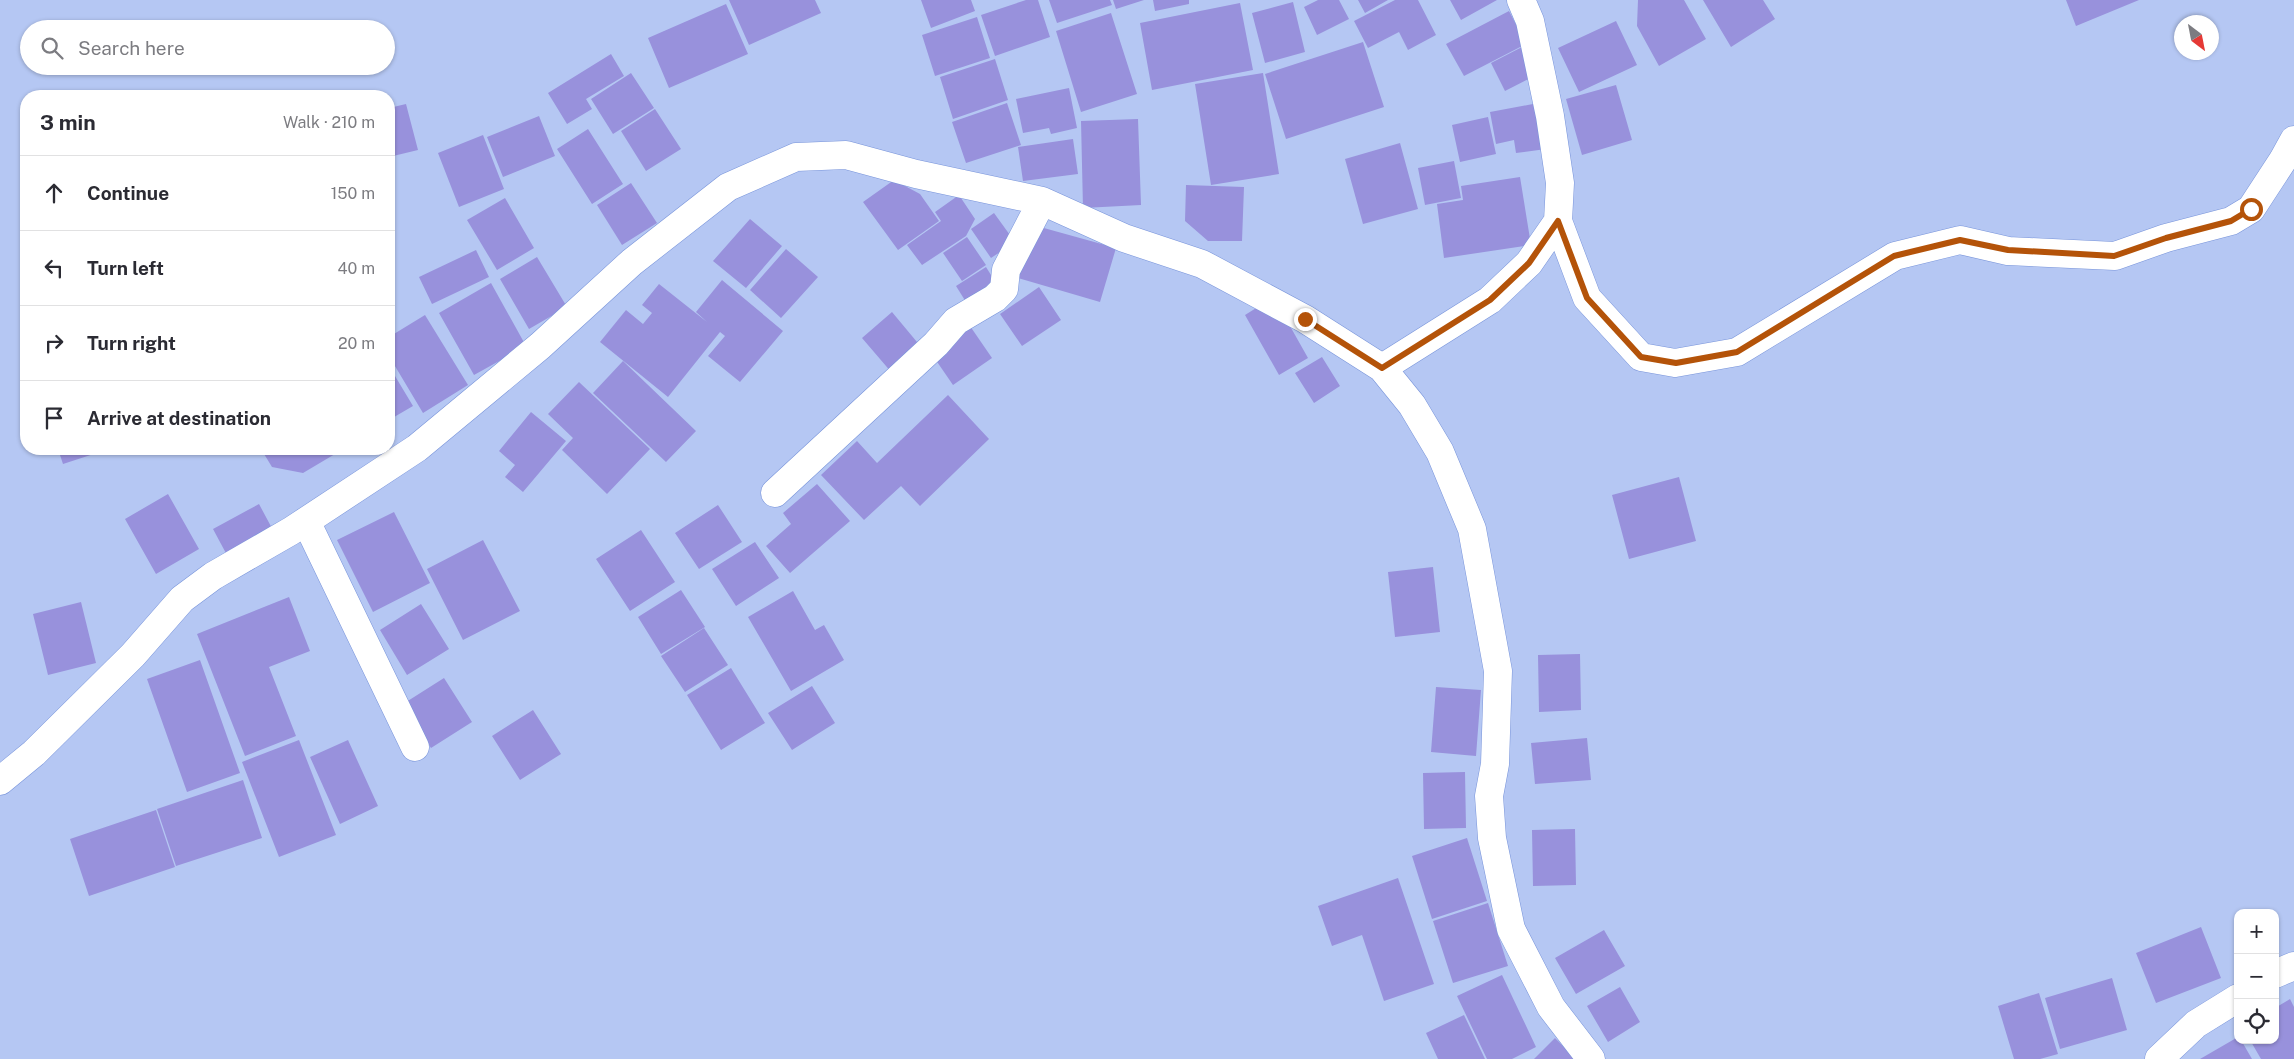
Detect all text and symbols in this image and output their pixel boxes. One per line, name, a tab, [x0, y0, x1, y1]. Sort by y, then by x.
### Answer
north arrow	[2174, 15, 2219, 60]
search box	[20, 20, 395, 75]
icon: search	[38, 34, 66, 62]
text: Search here	[78, 37, 185, 59]
text: 3 min	[40, 110, 96, 135]
text: Walk · 210 m	[283, 113, 375, 132]
icon: ahead	[40, 179, 68, 207]
text: Continue	[87, 182, 169, 204]
text: 150 m	[331, 184, 375, 203]
route start	[2240, 198, 2263, 221]
icon: left	[40, 254, 68, 282]
text: Turn left	[87, 257, 164, 279]
text: 40 m	[337, 259, 375, 278]
route end	[1294, 308, 1317, 331]
icon: right	[40, 329, 68, 357]
text: Turn right	[87, 332, 176, 354]
text: 20 m	[338, 334, 375, 353]
icon: arrive	[40, 404, 68, 432]
text: Arrive at destination	[87, 407, 271, 429]
map controls	[2234, 909, 2279, 1044]
button: +	[2234, 909, 2279, 954]
button: −	[2234, 954, 2279, 999]
button: locate	[2234, 999, 2279, 1044]

